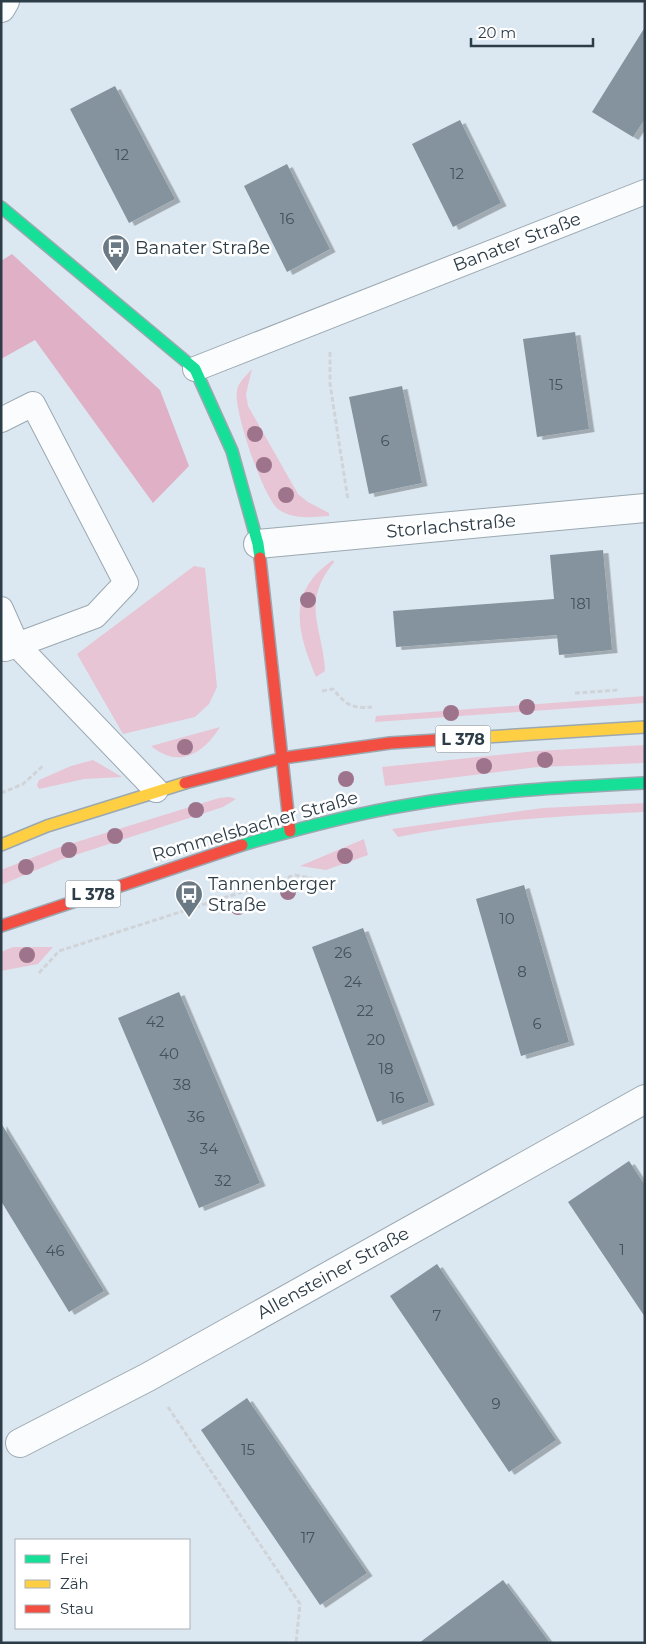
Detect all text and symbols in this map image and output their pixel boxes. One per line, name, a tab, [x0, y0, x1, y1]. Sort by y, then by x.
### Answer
scale bar	[471, 15, 594, 47]
text: 20 m	[478, 23, 516, 42]
house number: 12	[115, 145, 129, 164]
house number: 12	[450, 164, 464, 183]
street label: Banater Straße	[450, 207, 584, 276]
house number: 16	[280, 209, 294, 228]
bus stop icon: Banater Straße	[101, 233, 131, 272]
place label: Banater Straße	[135, 237, 270, 259]
house number: 15	[549, 375, 563, 394]
house number: 6	[380, 431, 390, 450]
street label: Storlachstraße	[385, 509, 517, 543]
house number: 181	[571, 594, 591, 613]
road number: L 378	[436, 726, 490, 752]
street label: Rommelsbacher Straße	[150, 786, 361, 866]
place label: Tannenberger Straße	[208, 873, 336, 916]
bus stop icon: Tannenberger Straße	[174, 879, 204, 918]
road number: L 378	[66, 881, 120, 908]
house number: 10	[499, 909, 515, 928]
house number: 26	[334, 943, 352, 962]
house number: 8	[517, 962, 527, 981]
house number: 24	[344, 972, 362, 991]
house number: 22	[356, 1001, 374, 1020]
house number: 42	[146, 1012, 164, 1031]
house number: 6	[532, 1014, 542, 1033]
house number: 20	[367, 1030, 385, 1049]
house number: 40	[159, 1044, 179, 1063]
house number: 18	[379, 1059, 394, 1078]
house number: 38	[173, 1075, 191, 1094]
house number: 16	[390, 1088, 404, 1107]
house number: 36	[187, 1107, 205, 1126]
house number: 34	[200, 1139, 218, 1158]
house number: 32	[215, 1171, 231, 1190]
street label: Allensteiner Straße	[253, 1222, 413, 1324]
house number: 1	[619, 1240, 625, 1259]
house number: 46	[45, 1241, 65, 1260]
house number: 7	[433, 1306, 442, 1325]
house number: 9	[491, 1394, 501, 1413]
house number: 15	[241, 1440, 255, 1459]
house number: 17	[301, 1528, 315, 1547]
legend	[15, 1539, 190, 1629]
text: Frei	[60, 1549, 88, 1568]
text: Zäh	[60, 1574, 89, 1593]
text: Stau	[60, 1599, 94, 1618]

